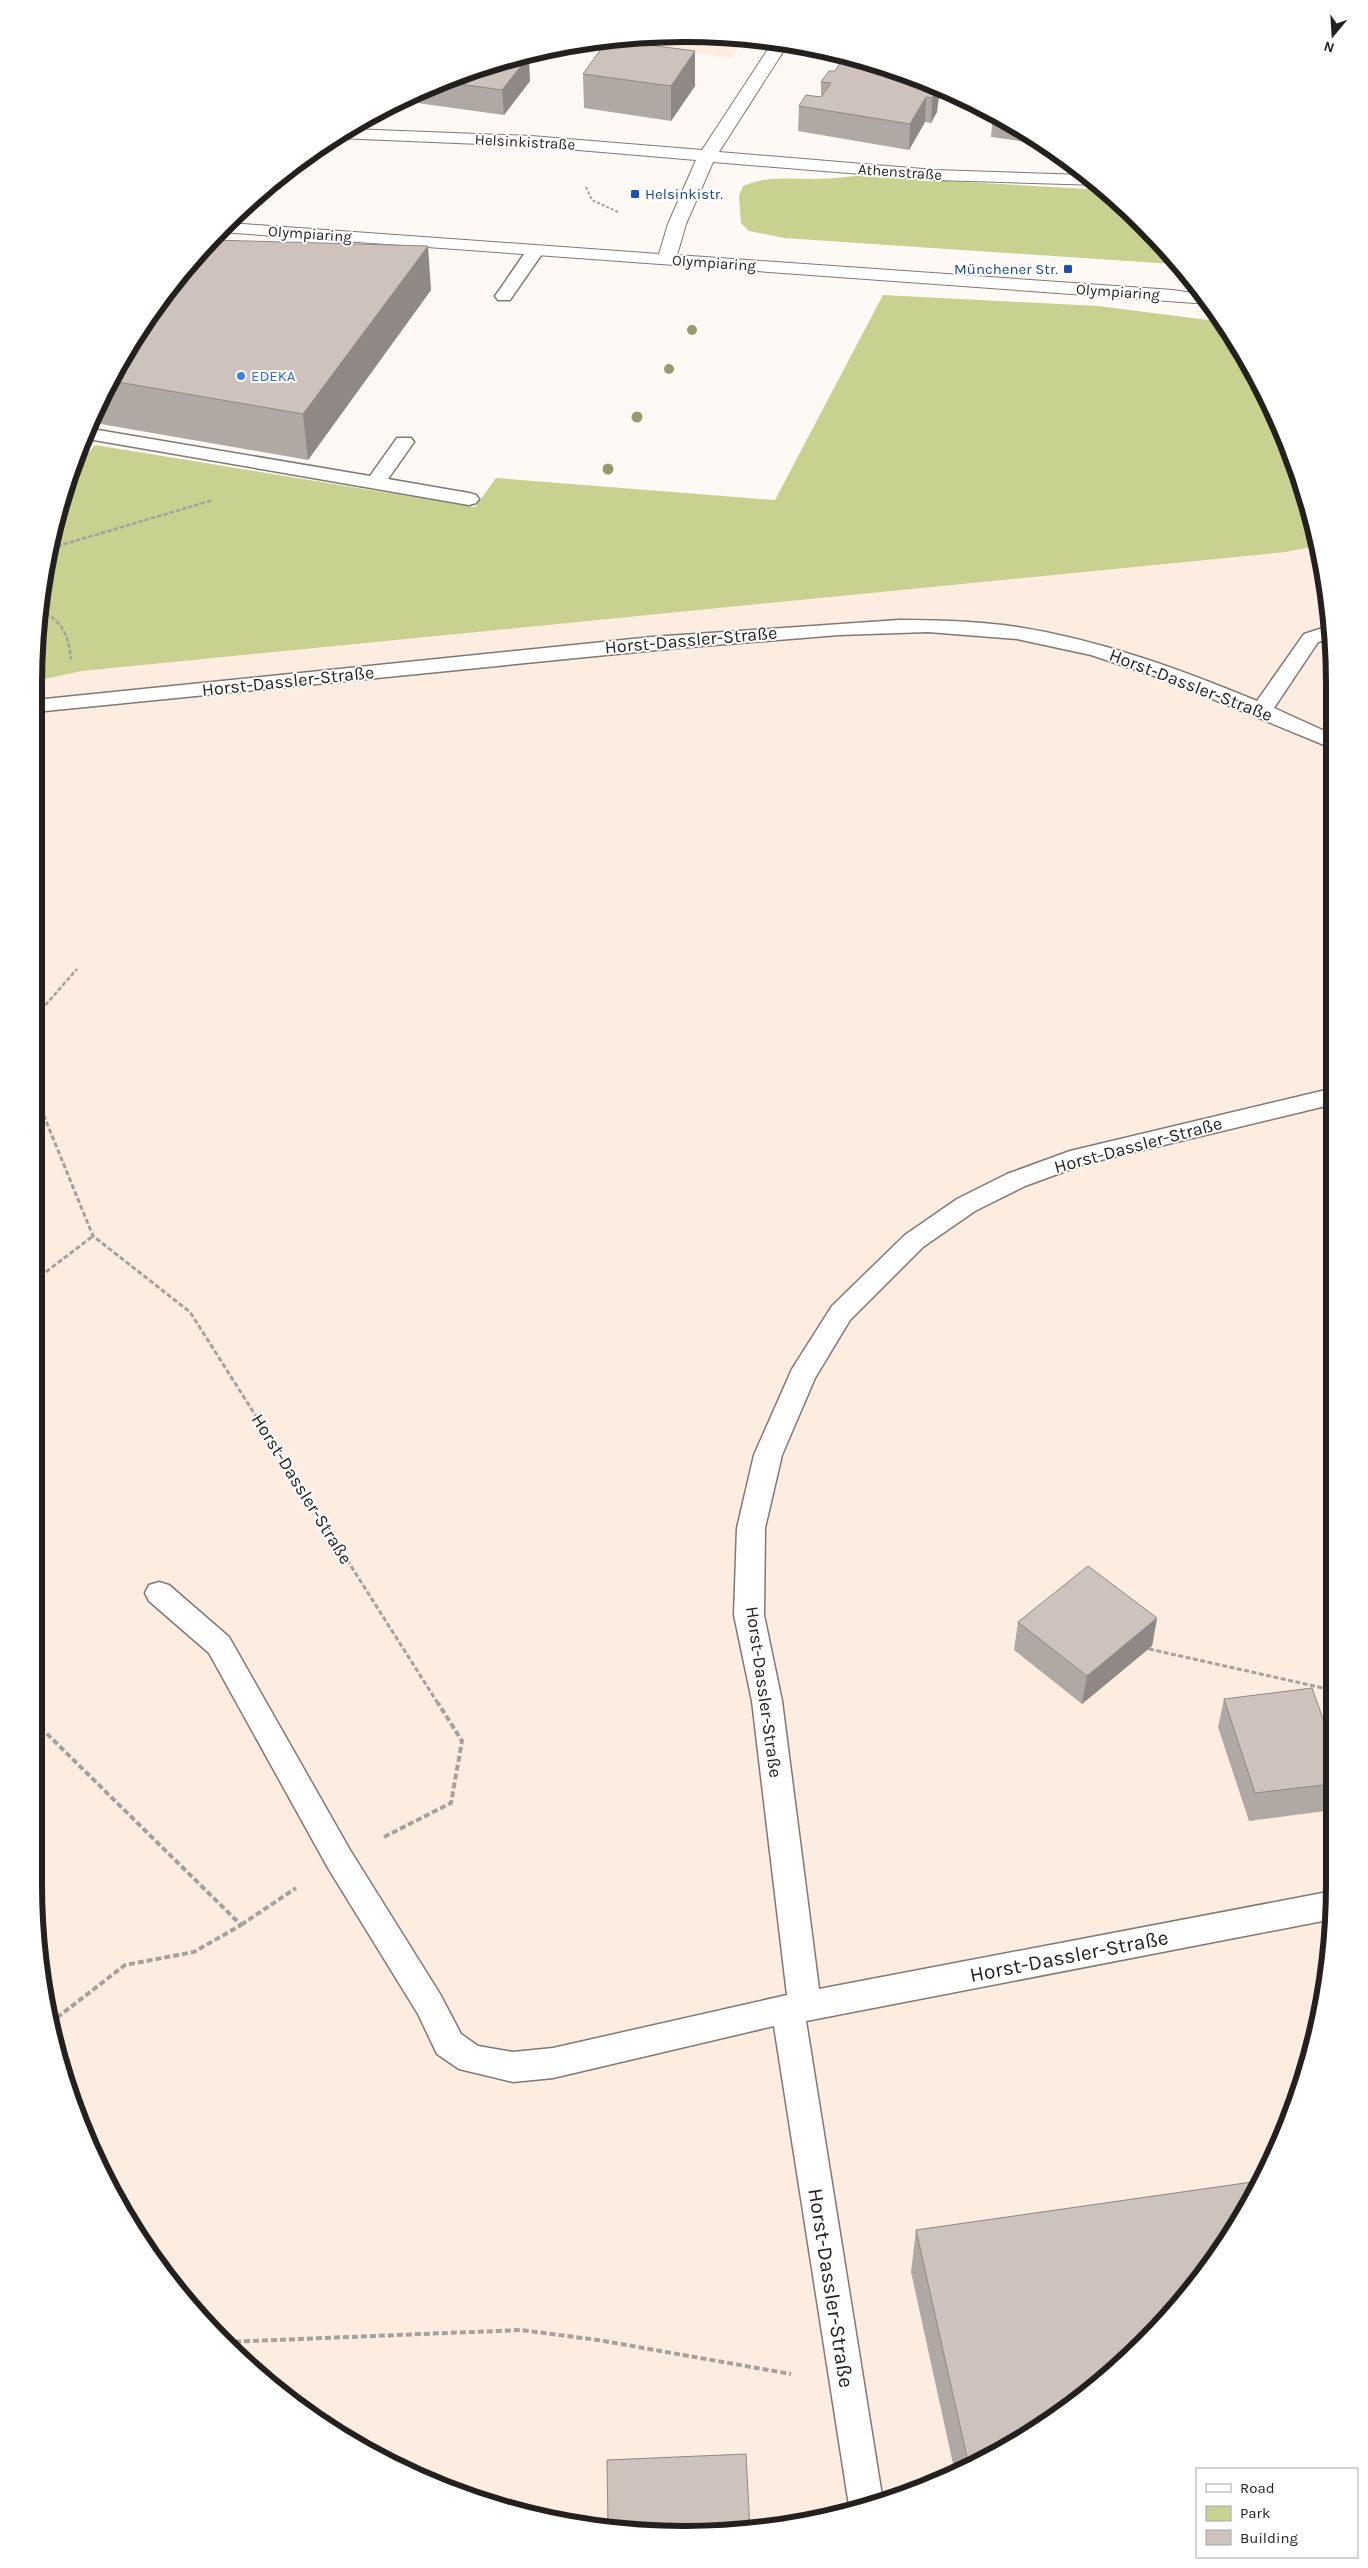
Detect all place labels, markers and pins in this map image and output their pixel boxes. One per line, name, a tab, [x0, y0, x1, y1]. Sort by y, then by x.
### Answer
place label: Helsinkistr.	[645, 185, 723, 203]
marker: Helsinkistr.	[629, 188, 641, 200]
place label: Münchener Str.	[954, 260, 1058, 278]
marker: Münchener Str.	[1062, 263, 1074, 275]
place label: EDEKA	[251, 367, 296, 385]
marker: EDEKA	[235, 370, 247, 382]

